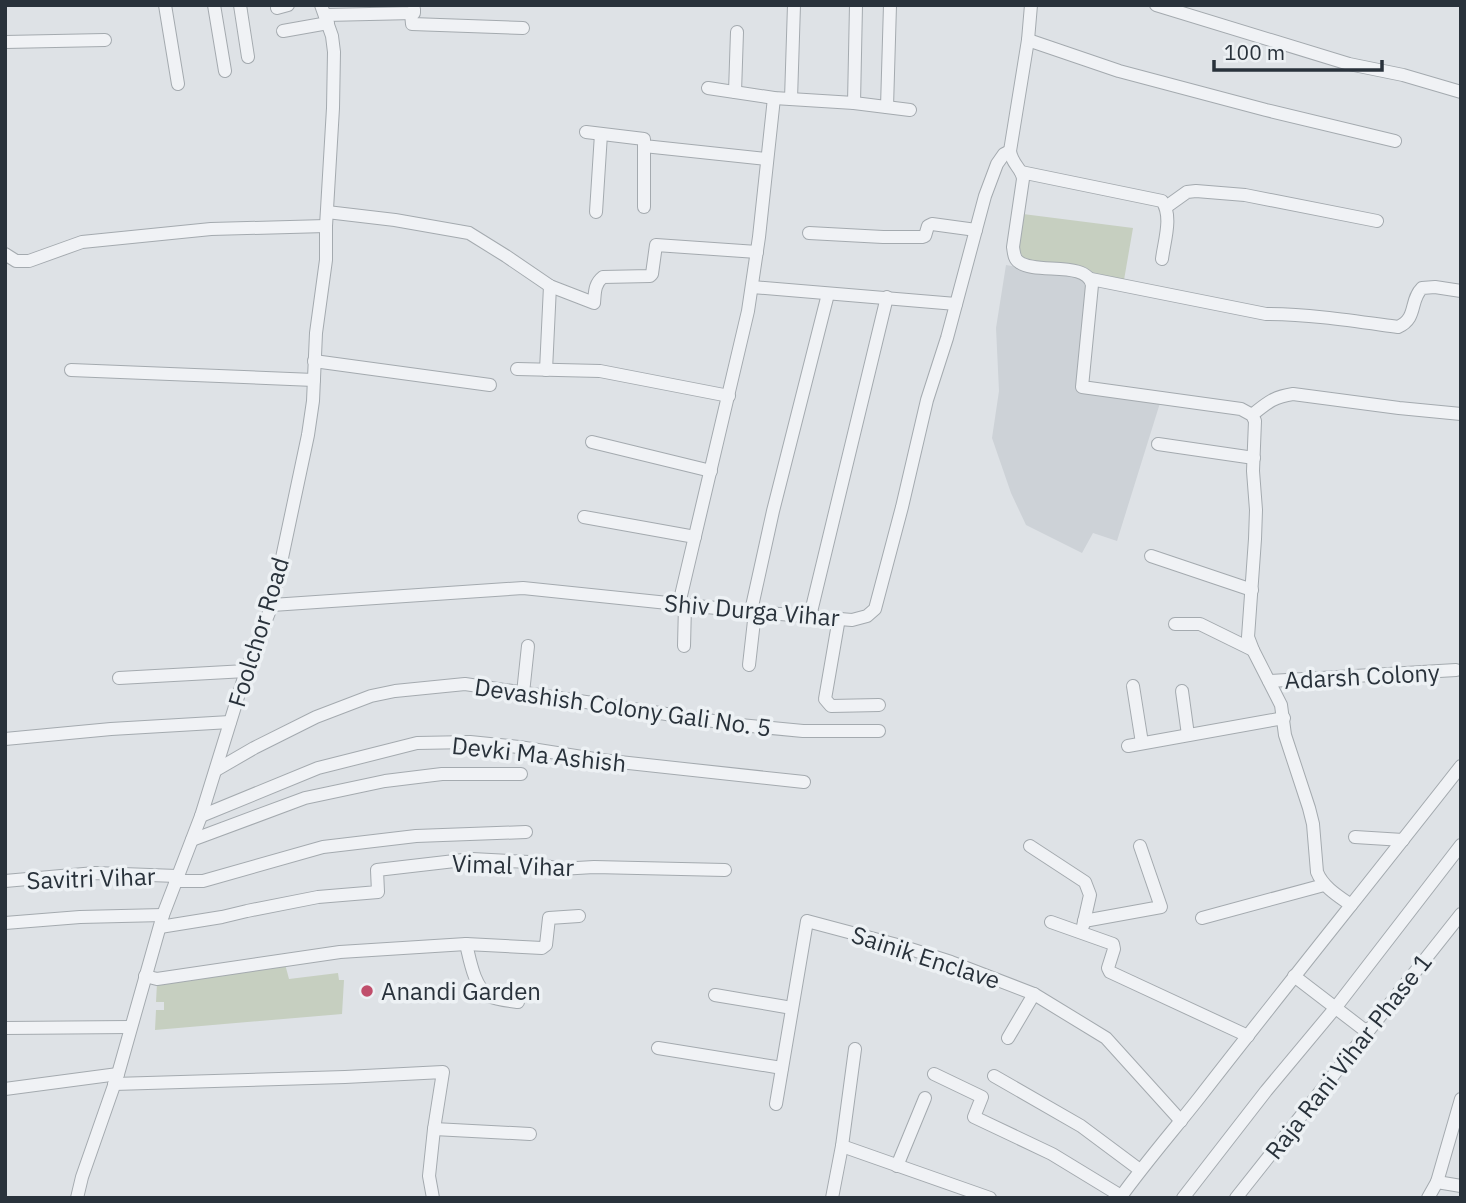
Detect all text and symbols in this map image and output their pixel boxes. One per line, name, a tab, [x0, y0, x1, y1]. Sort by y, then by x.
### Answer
scale bar	[1214, 28, 1382, 72]
text: 100 m	[1224, 38, 1285, 66]
street label: Foolchor Road	[220, 553, 296, 711]
street label: Shiv Durga Vihar	[663, 586, 841, 634]
street label: Adarsh Colony	[1283, 656, 1441, 696]
street label: Devashish Colony Gali No. 5	[473, 670, 773, 744]
street label: Devki Ma Ashish	[450, 729, 628, 779]
street label: Vimal Vihar	[451, 847, 575, 883]
street label: Savitri Vihar	[26, 860, 156, 896]
street label: Sainik Enclave	[848, 918, 1004, 996]
street label: Raja Rani Vihar Phase 1	[1257, 946, 1439, 1166]
place label: Anandi Garden	[381, 975, 541, 1007]
marker: Anandi Garden	[359, 983, 375, 999]

